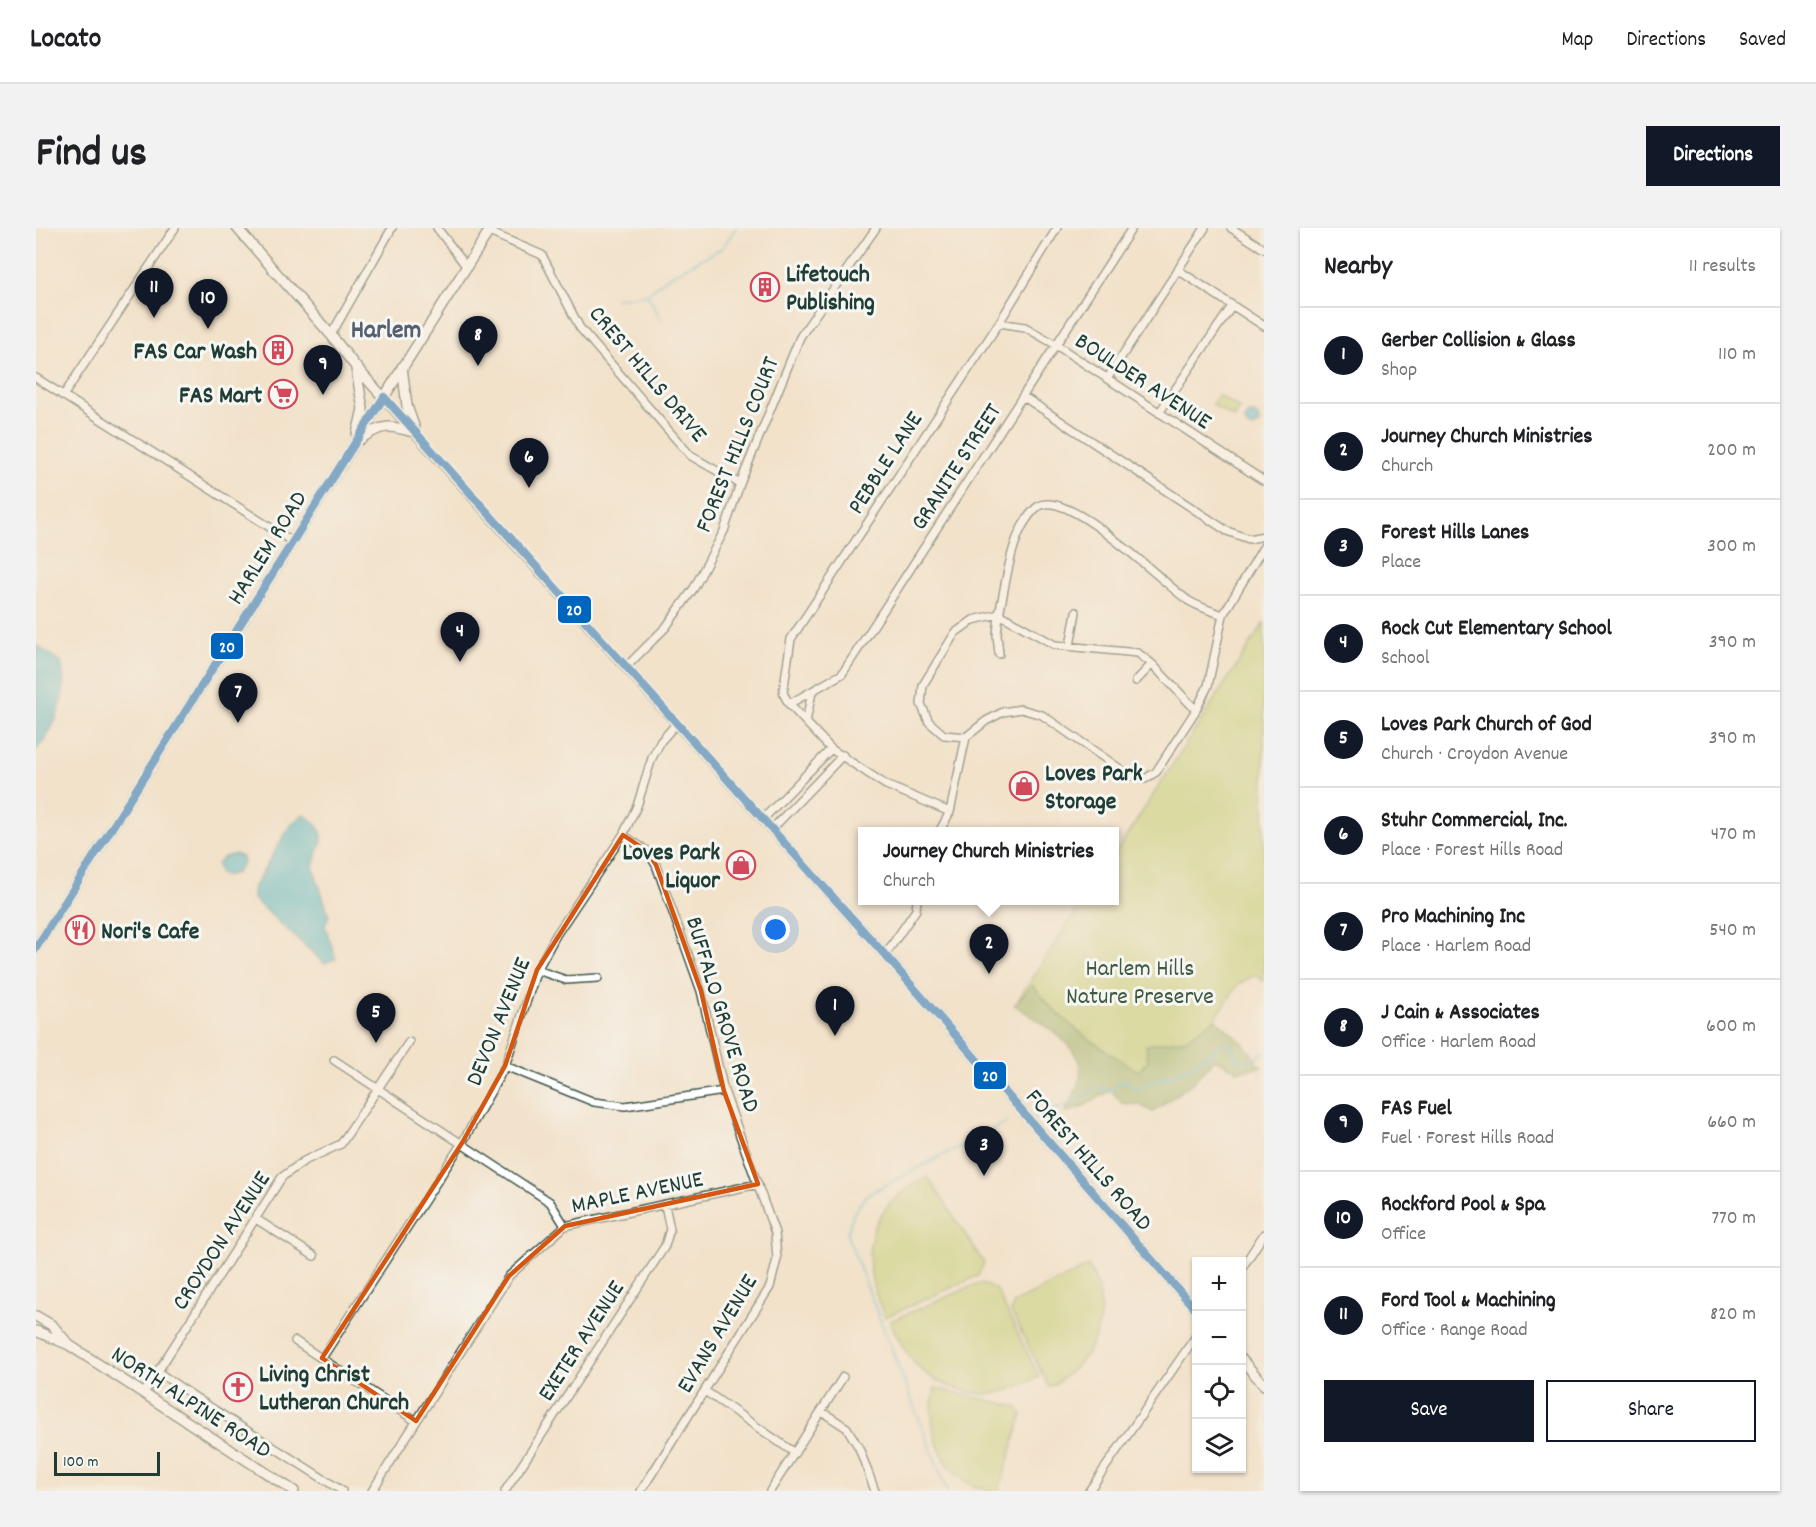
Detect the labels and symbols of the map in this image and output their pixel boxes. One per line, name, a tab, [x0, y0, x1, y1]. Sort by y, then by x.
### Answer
place label: Lifetouch Publishing	[786, 259, 875, 321]
pin: 11	[134, 268, 174, 318]
building icon: Lifetouch Publishing	[749, 271, 781, 303]
pin: 10	[188, 279, 228, 329]
street label: CREST HILLS DRIVE	[579, 299, 714, 451]
district label: Harlem	[351, 313, 421, 350]
pin: 8	[458, 316, 498, 366]
street label: BOULDER AVENUE	[1067, 326, 1217, 440]
building icon: FAS Car Wash	[262, 334, 294, 366]
place label: FAS Car Wash	[133, 336, 257, 370]
pin: 9	[304, 346, 342, 395]
street label: FOREST HILLS COURT	[688, 352, 790, 538]
supermarket icon: FAS Mart	[267, 378, 299, 410]
place label: FAS Mart	[179, 380, 262, 414]
street label: GRANITE STREET	[904, 397, 1012, 538]
street label: PEBBLE LANE	[841, 405, 933, 522]
pin: 6	[510, 438, 548, 488]
street label: HARLEM ROAD	[220, 485, 317, 612]
line badge: 20	[557, 595, 592, 624]
text: 20	[566, 600, 582, 623]
pin: 4	[440, 612, 480, 662]
line badge: 20	[210, 632, 244, 660]
text: 20	[219, 637, 235, 660]
pin: 7	[218, 674, 258, 723]
place label: Loves Park Storage	[1045, 758, 1143, 820]
shop icon: Loves Park Storage	[1008, 770, 1040, 802]
place label: Loves Park Liquor	[622, 837, 721, 899]
shop icon: Loves Park Liquor	[725, 849, 757, 881]
street label: BUFFALO GROVE ROAD	[675, 913, 767, 1117]
restaurant icon: Nori's Cafe	[64, 914, 96, 946]
your location	[761, 915, 790, 944]
place label: Nori's Cafe	[101, 916, 200, 950]
pin: 2	[970, 924, 1008, 974]
street label: DEVON AVENUE	[459, 953, 541, 1091]
park label: Harlem Hills Nature Preserve	[1066, 953, 1214, 1015]
pin: 1	[816, 986, 854, 1036]
pin: 5	[356, 994, 396, 1043]
line badge: 20	[973, 1061, 1007, 1090]
text: 20	[982, 1066, 998, 1089]
street label: FOREST HILLS ROAD	[1016, 1082, 1159, 1240]
pin: 3	[964, 1126, 1004, 1176]
street label: MAPLE AVENUE	[568, 1163, 707, 1225]
street label: CROYDON AVENUE	[165, 1165, 280, 1318]
street label: EVANS AVENUE	[670, 1269, 768, 1400]
street label: EXETER AVENUE	[531, 1275, 634, 1409]
street label: NORTH ALPINE ROAD	[103, 1339, 277, 1468]
place label: Living Christ Lutheran Church	[259, 1359, 409, 1421]
church icon: Living Christ Lutheran Church	[222, 1371, 254, 1403]
scale bar	[54, 1449, 160, 1476]

